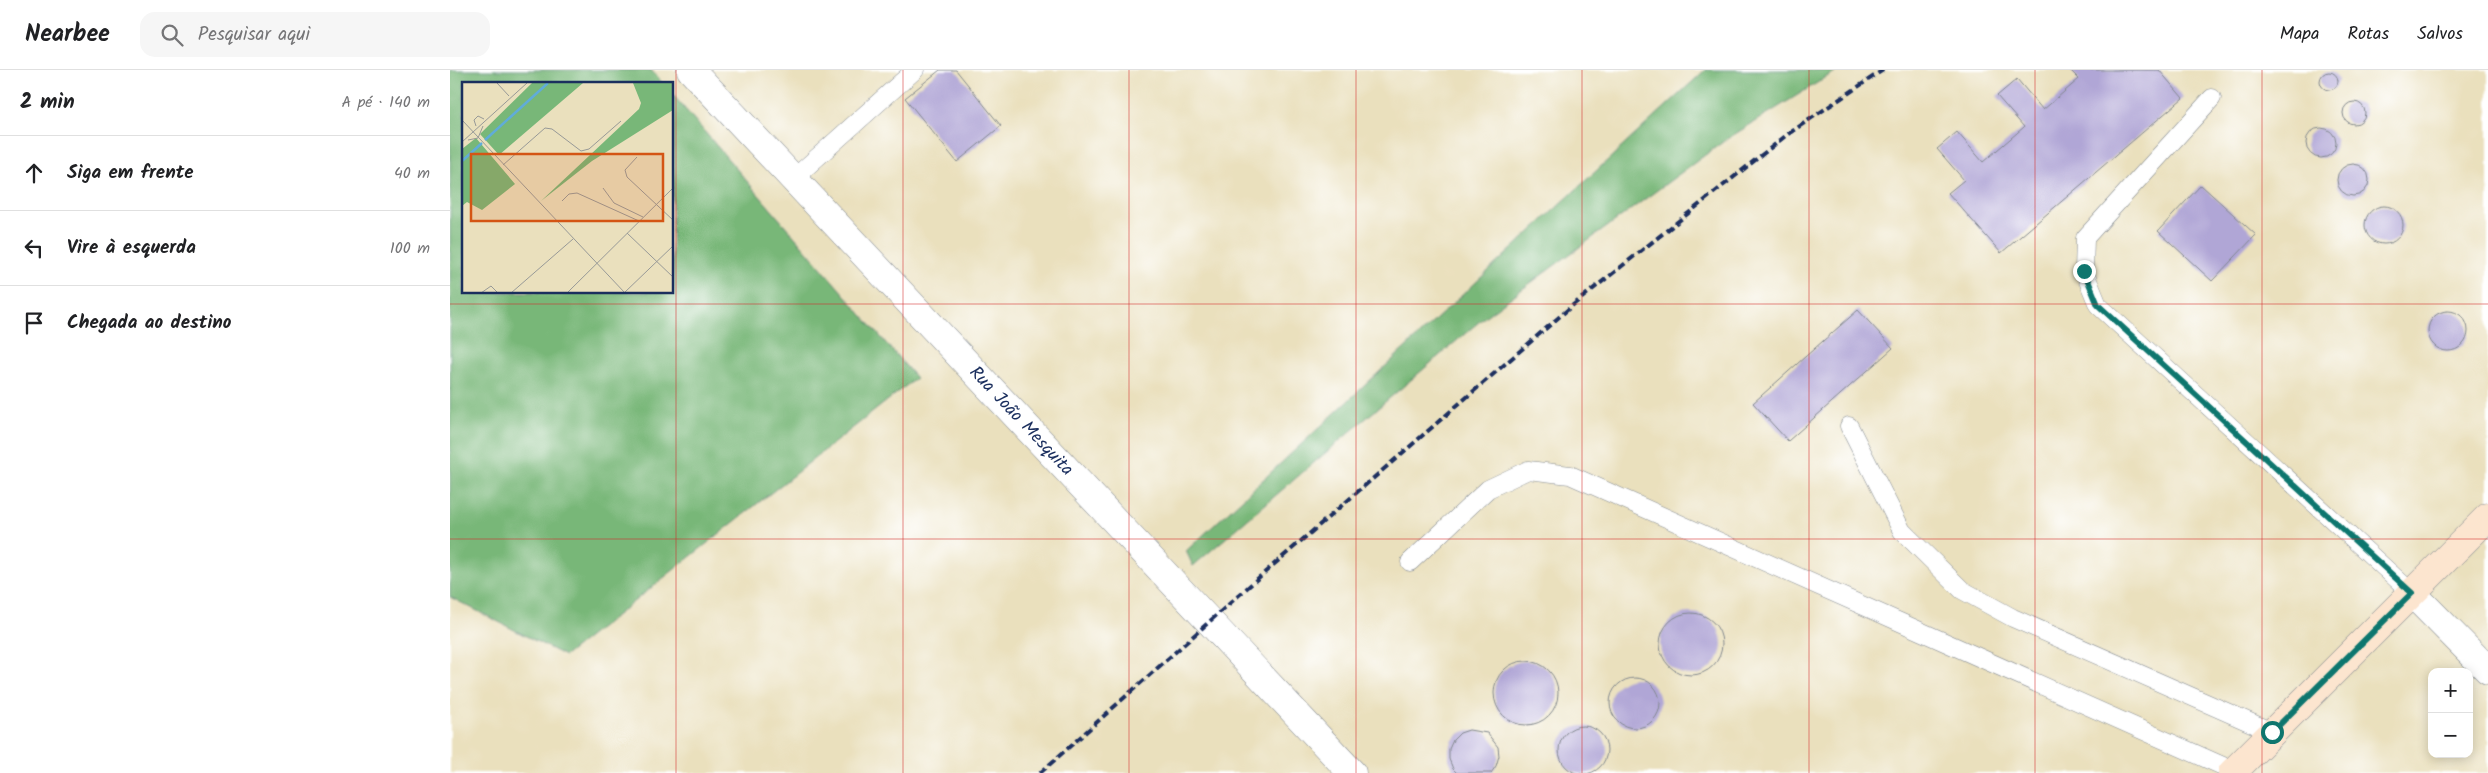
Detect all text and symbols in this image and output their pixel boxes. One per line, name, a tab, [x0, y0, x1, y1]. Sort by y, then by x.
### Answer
search box	[140, 12, 490, 57]
text: Nearbee	[25, 15, 110, 54]
text: Pesquisar aqui	[198, 20, 310, 50]
text: Mapa	[2280, 20, 2319, 49]
text: Rotas	[2347, 20, 2389, 49]
text: Salvos	[2417, 20, 2463, 49]
icon: search	[158, 21, 186, 49]
inset map	[462, 82, 674, 294]
text: 2 min	[20, 86, 75, 119]
text: A pé · 140 m	[342, 90, 430, 115]
text: Siga em frente	[67, 158, 194, 188]
icon: ahead	[20, 159, 48, 187]
text: 40 m	[394, 161, 430, 186]
text: Vire à esquerda	[67, 233, 196, 263]
icon: left	[20, 234, 48, 262]
text: 100 m	[390, 236, 430, 261]
route end	[2073, 260, 2096, 283]
text: Chegada ao destino	[67, 308, 232, 338]
icon: arrive	[20, 309, 48, 337]
street label: Rua João Mesquita	[962, 359, 1080, 483]
map controls	[2428, 668, 2473, 758]
button: +	[2428, 668, 2473, 713]
button: −	[2428, 713, 2473, 758]
route start	[2261, 721, 2284, 744]

